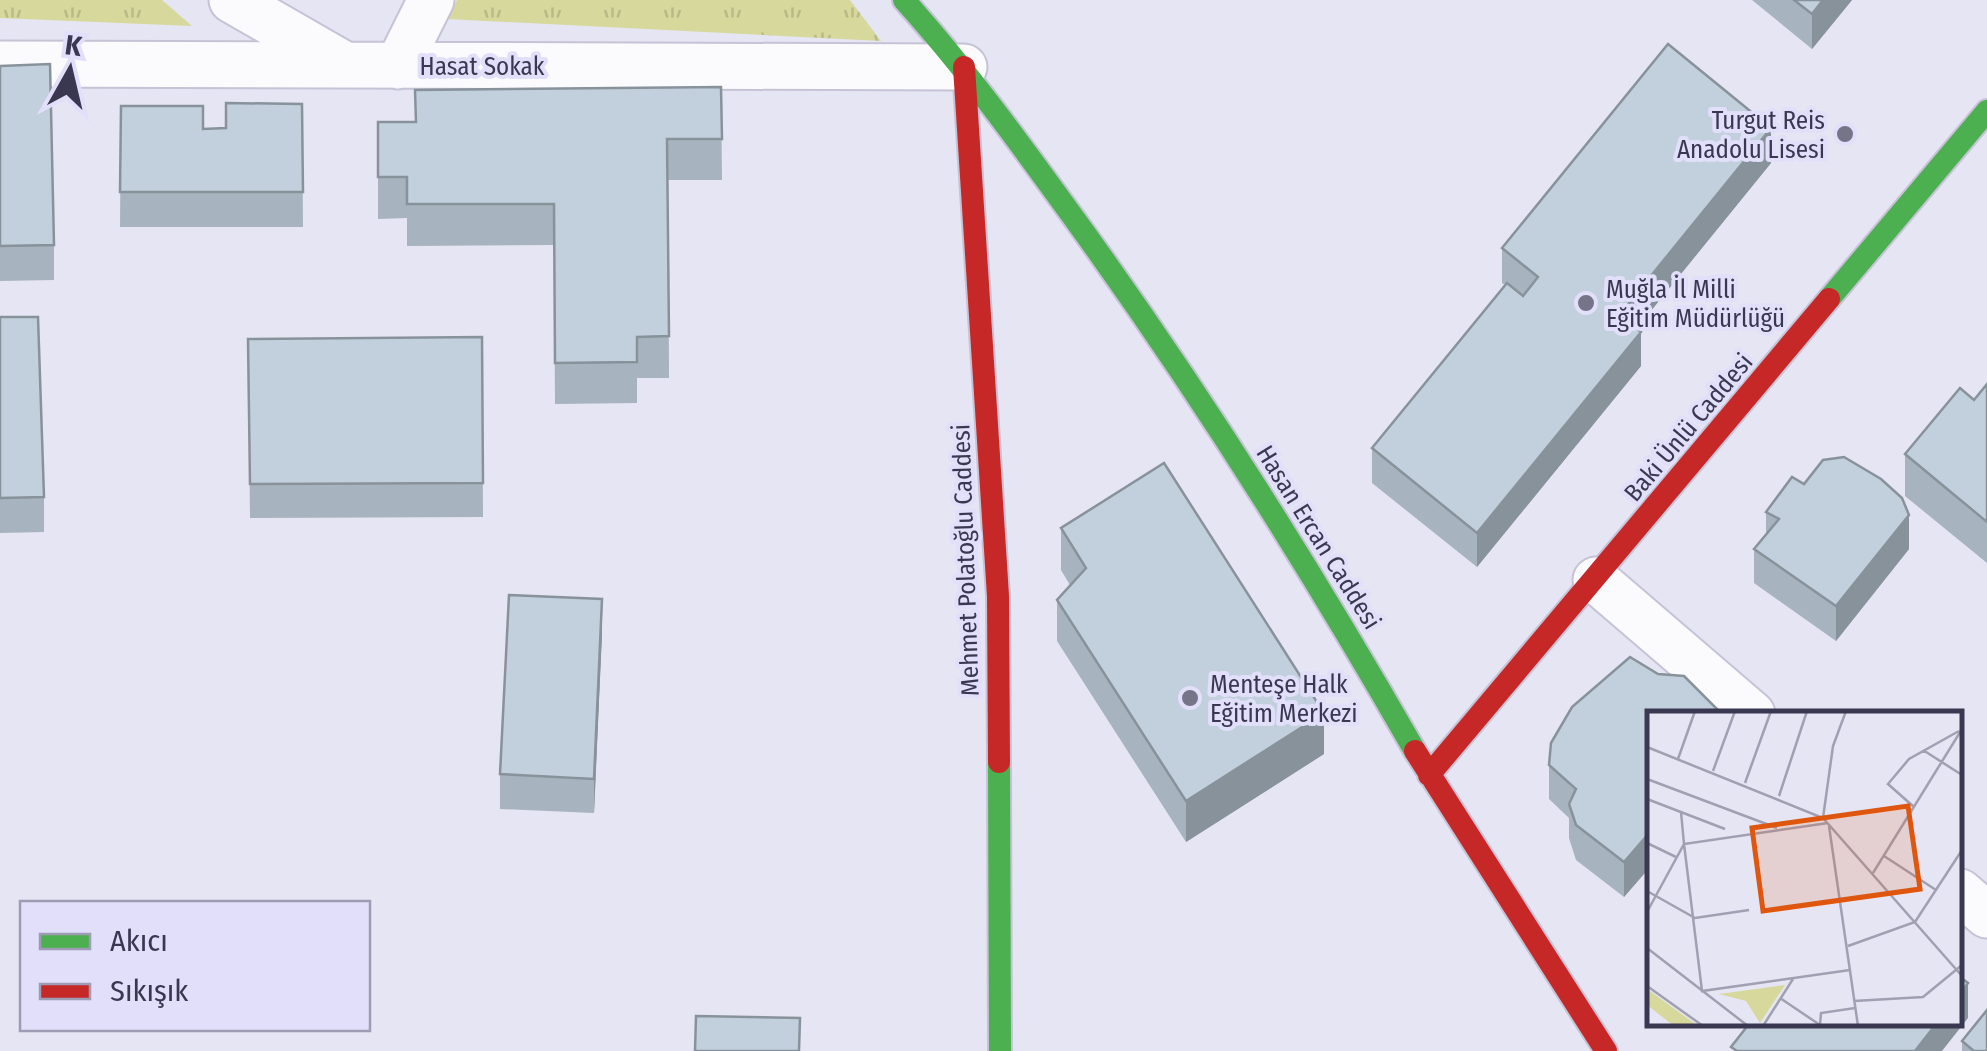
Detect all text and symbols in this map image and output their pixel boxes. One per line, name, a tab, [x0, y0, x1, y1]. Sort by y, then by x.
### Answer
north arrow	[20, 20, 120, 120]
text: K	[63, 28, 84, 63]
street label: Hasat Sokak	[420, 52, 545, 82]
place label: Turgut Reis Anadolu Lisesi	[1677, 106, 1825, 165]
marker: Turgut Reis Anadolu Lisesi	[1834, 123, 1856, 145]
place label: Muğla İl Milli Eğitim Müdürlüğü	[1606, 274, 1785, 334]
marker: Muğla İl Milli Eğitim Müdürlüğü	[1575, 292, 1597, 314]
street label: Baki Ünlü Caddesi	[1617, 347, 1759, 508]
street label: Mehmet Polatoğlu Caddesi	[946, 423, 986, 697]
street label: Hasan Ercan Caddesi	[1249, 440, 1387, 635]
place label: Menteşe Halk Eğitim Merkezi	[1210, 670, 1357, 729]
marker: Menteşe Halk Eğitim Merkezi	[1179, 687, 1201, 709]
inset map	[1647, 711, 1962, 1026]
legend	[20, 901, 370, 1031]
text: Akıcı	[110, 923, 168, 959]
text: Sıkışık	[110, 973, 188, 1009]

